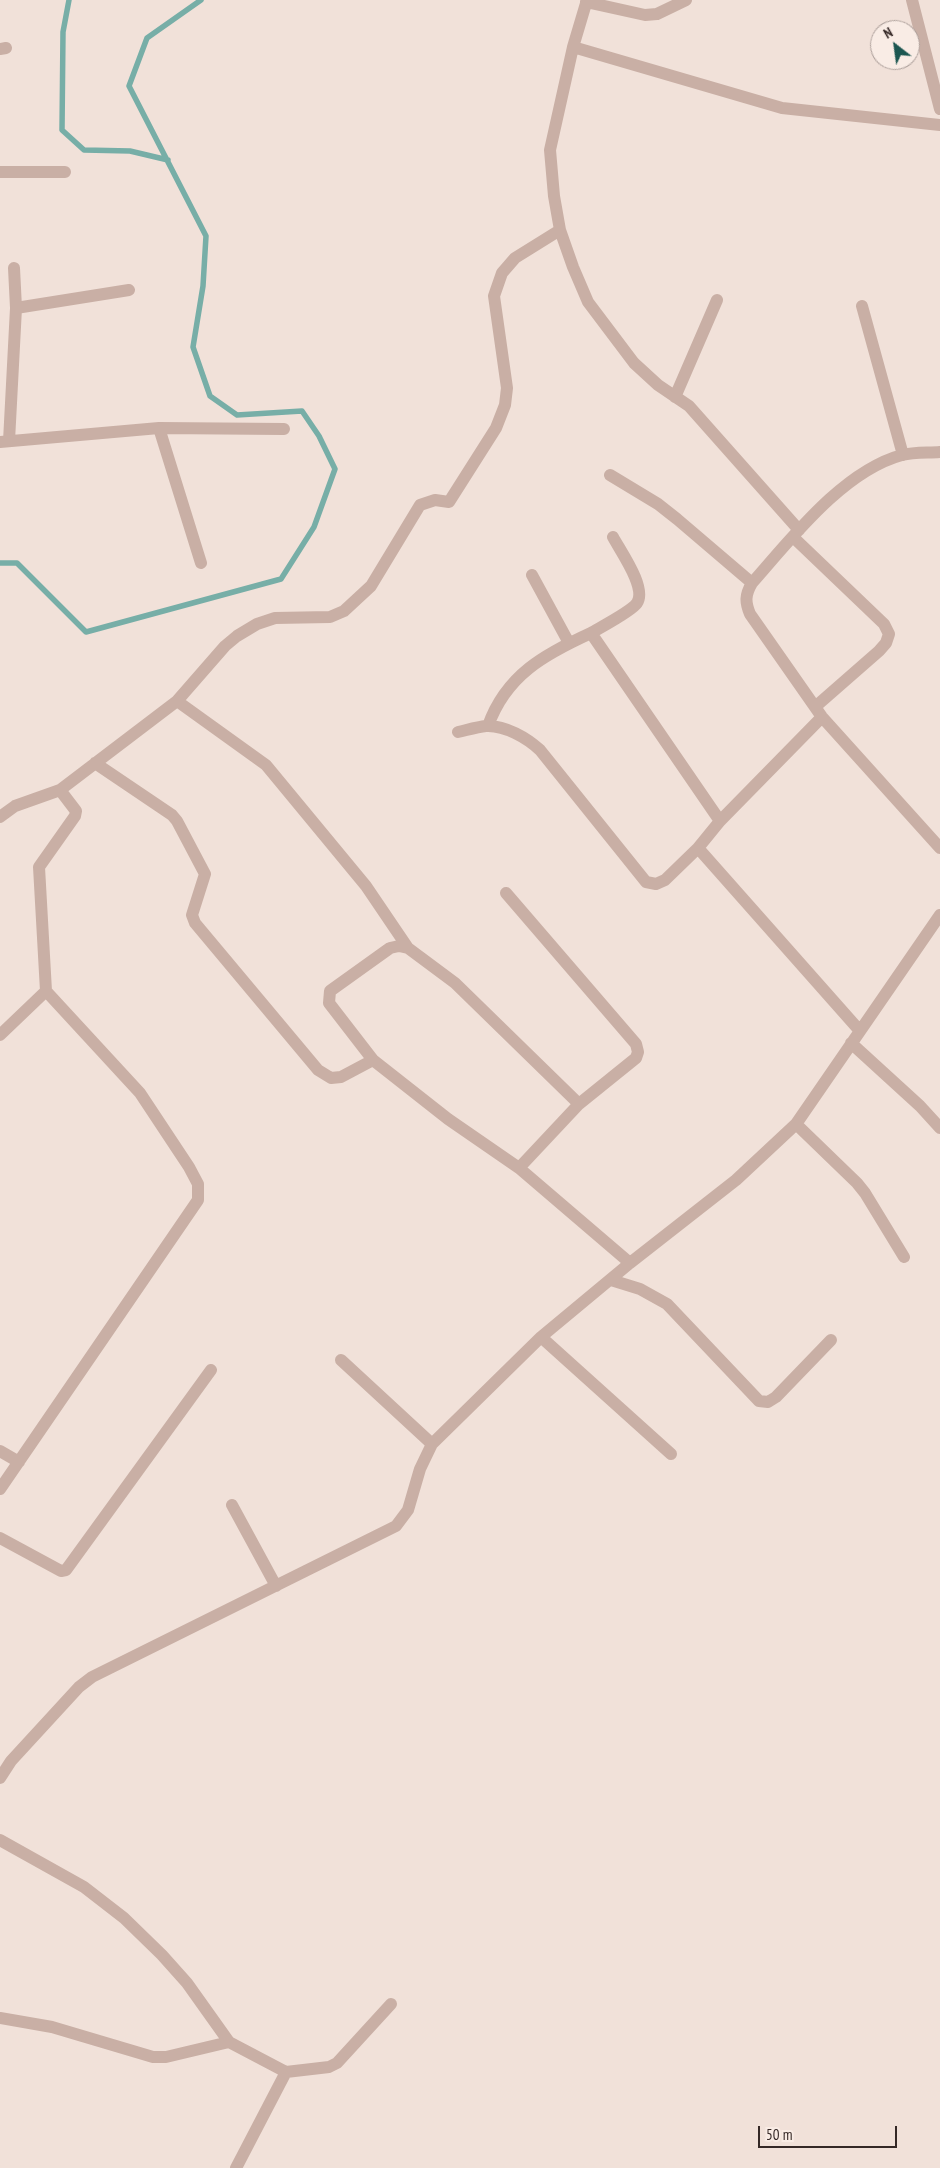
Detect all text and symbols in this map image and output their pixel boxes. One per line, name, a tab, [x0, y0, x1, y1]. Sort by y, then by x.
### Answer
north arrow	[870, 20, 920, 70]
text: N	[880, 23, 896, 43]
scale bar	[760, 2116, 899, 2148]
text: 50 m	[766, 2125, 792, 2144]

